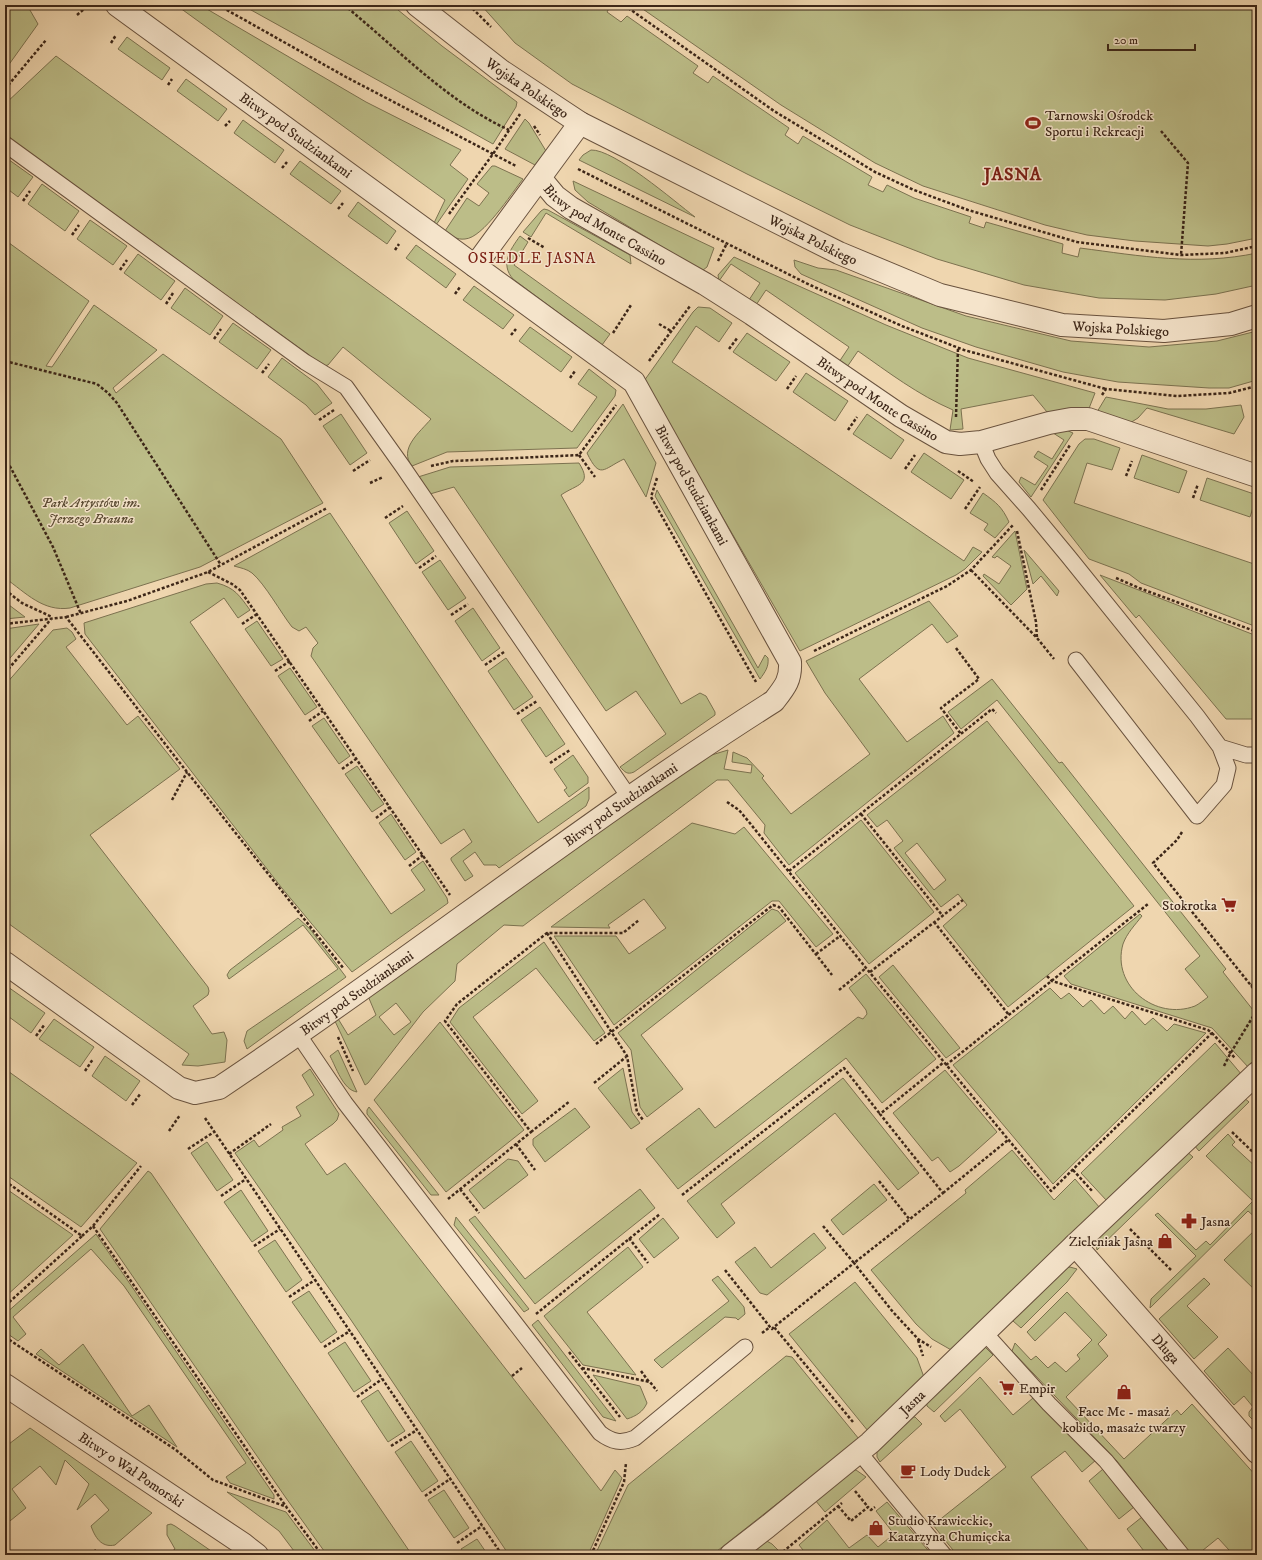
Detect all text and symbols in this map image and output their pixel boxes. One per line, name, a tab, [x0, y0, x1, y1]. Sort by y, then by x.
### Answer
scale bar	[1108, 26, 1195, 52]
text: 20 m	[1114, 33, 1138, 48]
street label: Wojska Polskiego	[481, 53, 572, 123]
street label: Bitwy pod Studziankami	[236, 89, 356, 183]
place label: Tarnowski Ośrodek Sportu i Rekreacji	[1045, 107, 1153, 141]
sports icon: Tarnowski Ośrodek Sportu i Rekreacji	[1024, 114, 1042, 132]
district label: JASNA	[982, 164, 1042, 186]
street label: Bitwy pod Monte Cassino	[539, 181, 669, 270]
street label: Wojska Polskiego	[764, 211, 860, 270]
district label: OSIEDLE JASNA	[468, 249, 596, 268]
street label: Wojska Polskiego	[1071, 318, 1170, 341]
street label: Bitwy pod Monte Cassino	[813, 353, 942, 446]
street label: Bitwy pod Studziankami	[651, 422, 732, 549]
park label: Park Artystów im. Jerzego Brauna	[41, 494, 141, 528]
street label: Bitwy pod Studziankami	[560, 759, 682, 851]
supermarket icon: Stokrotka	[1220, 896, 1238, 914]
place label: Stokrotka	[1162, 897, 1217, 915]
street label: Bitwy pod Studziankami	[297, 947, 418, 1040]
pharmacy icon: Jasna	[1180, 1212, 1198, 1230]
place label: Jasna	[1199, 1213, 1230, 1231]
shop icon: Zieleniak Jasna	[1156, 1232, 1174, 1250]
place label: Zieleniak Jasna	[1069, 1233, 1153, 1251]
street label: Długa	[1147, 1331, 1183, 1368]
supermarket icon: Empir	[998, 1379, 1016, 1397]
place label: Empir	[1019, 1380, 1056, 1398]
shop icon: Face Me - masaż kobido, masaże twarzy	[1115, 1383, 1133, 1401]
street label: Jasna	[895, 1386, 930, 1421]
place label: Face Me - masaż kobido, masaże twarzy	[1062, 1403, 1186, 1437]
street label: Bitwy o Wał Pomorski	[75, 1429, 187, 1512]
cafe icon: Lody Dudek	[899, 1462, 917, 1480]
place label: Lody Dudek	[920, 1463, 990, 1481]
place label: Studio Krawieckie, Katarzyna Chumięcka	[888, 1512, 1011, 1546]
shop icon: Studio Krawieckie, Katarzyna Chumięcka	[867, 1519, 885, 1537]

